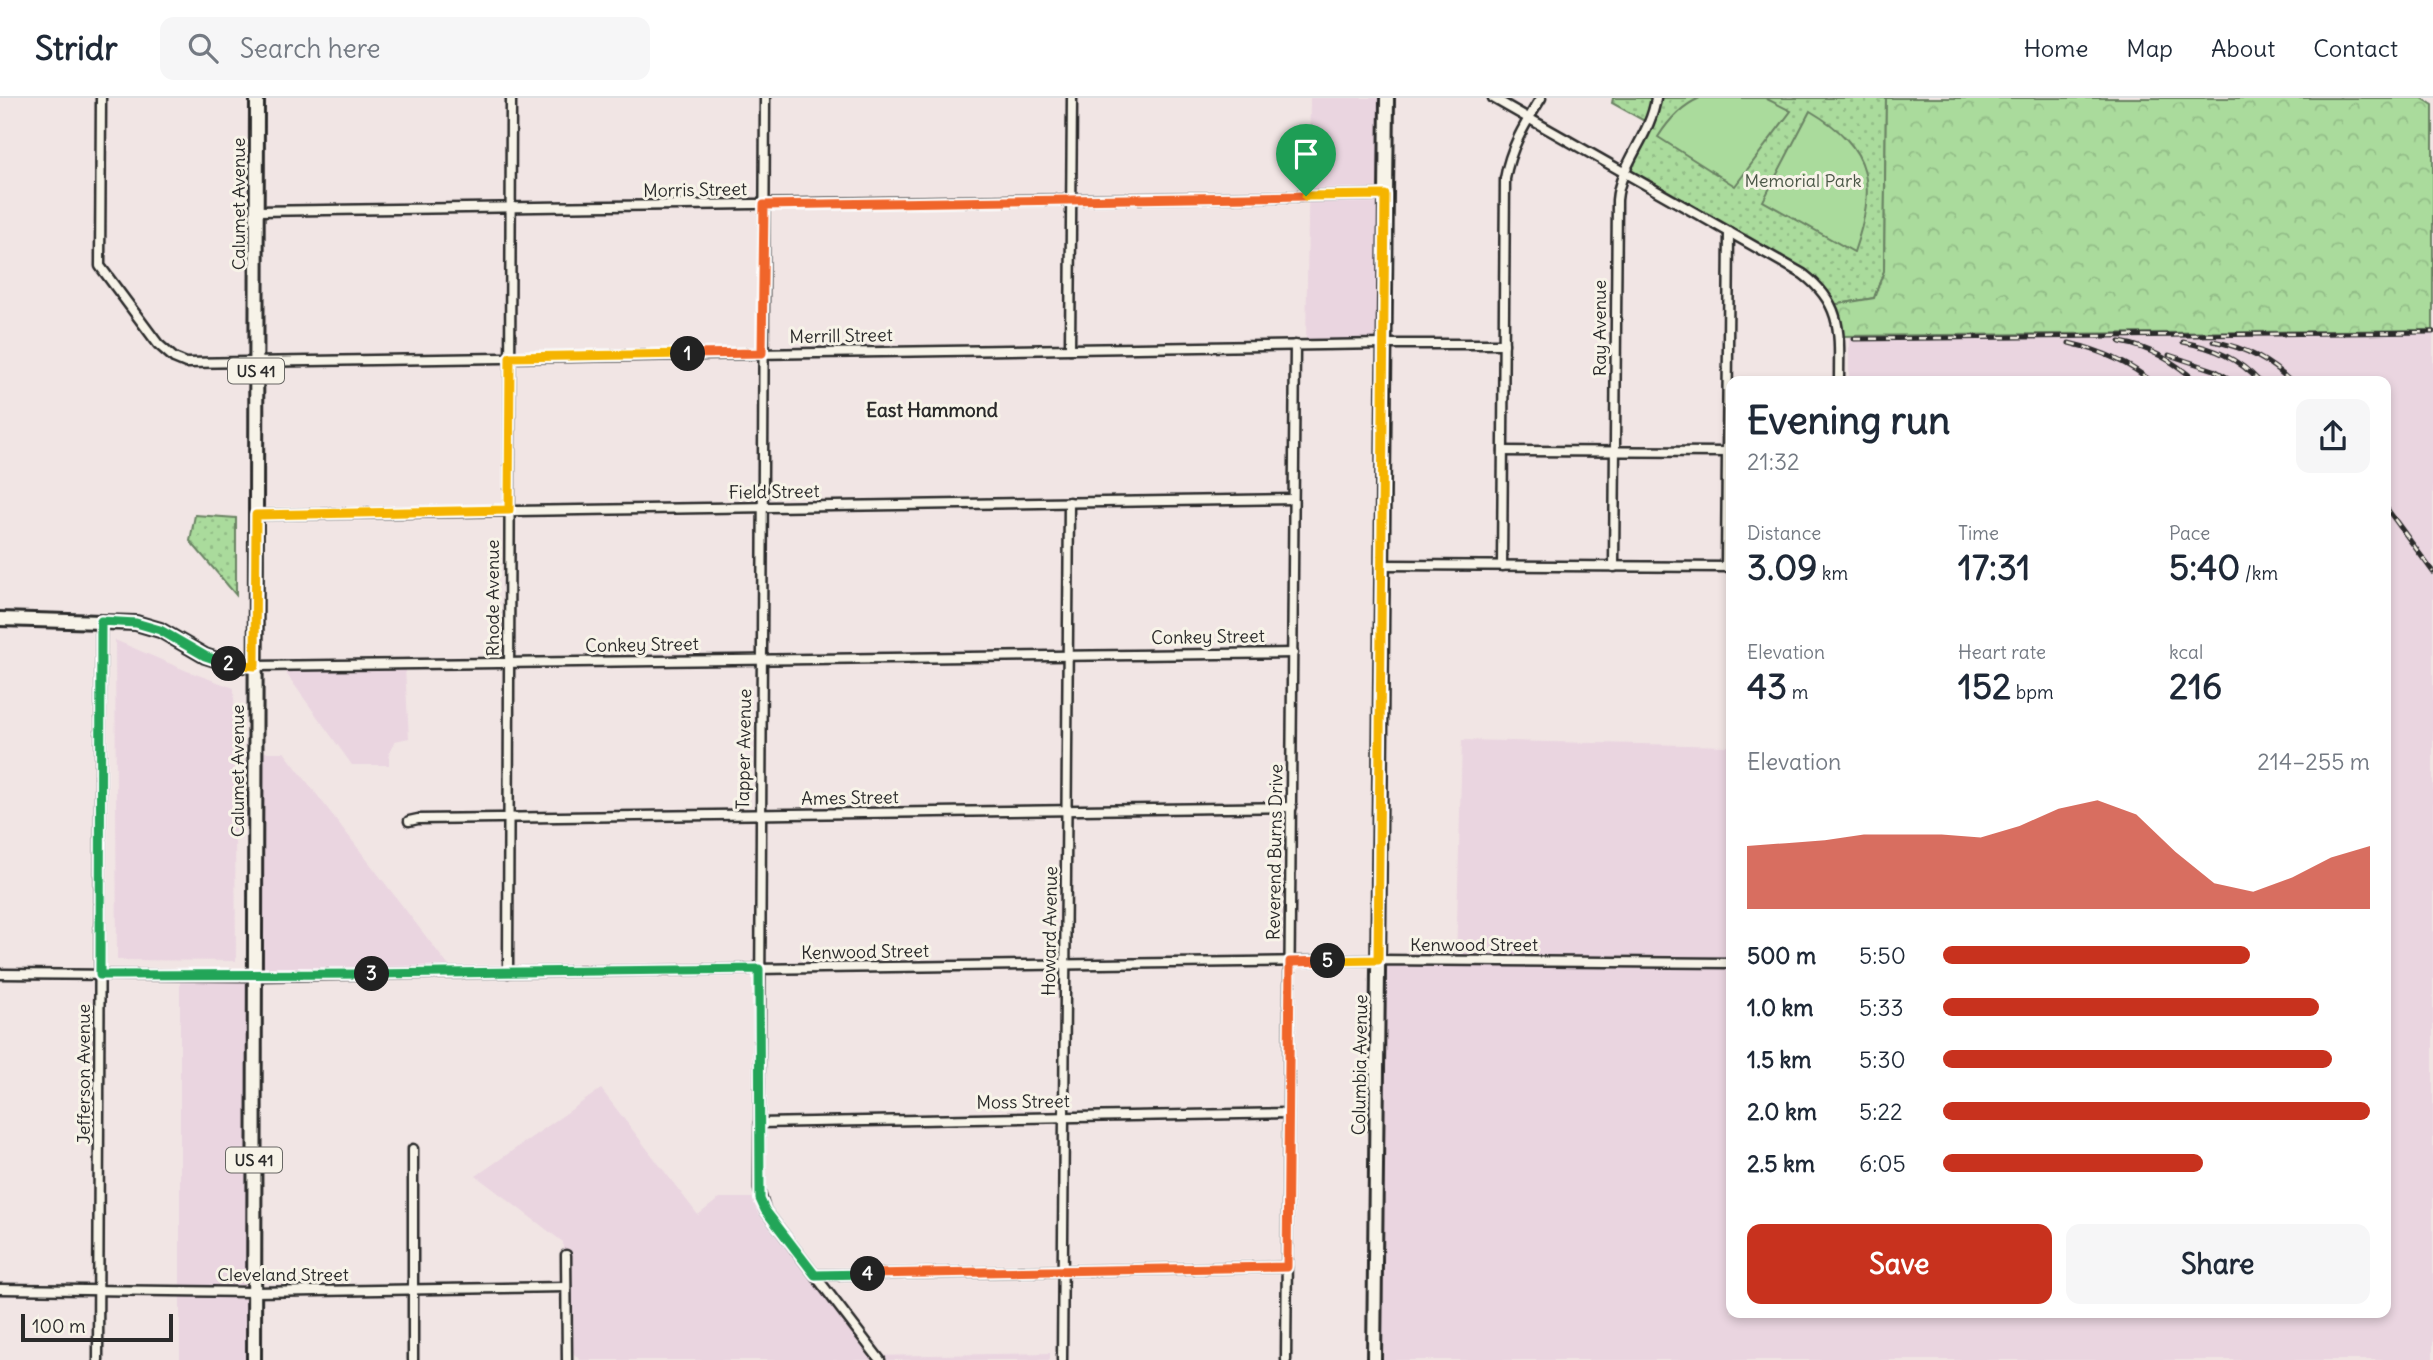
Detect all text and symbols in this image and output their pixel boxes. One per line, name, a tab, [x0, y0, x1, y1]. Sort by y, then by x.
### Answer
search box	[160, 17, 650, 80]
text: Stridr	[35, 27, 118, 69]
icon: search	[184, 29, 222, 67]
text: Search here	[240, 32, 381, 65]
text: Home	[2024, 33, 2088, 63]
text: Map	[2126, 33, 2173, 63]
text: About	[2211, 33, 2275, 63]
text: Contact	[2313, 33, 2398, 63]
pin	[1276, 124, 1336, 196]
icon: arrive	[1287, 135, 1325, 173]
street label: Calumet Avenue	[227, 138, 250, 270]
park label: Memorial Park	[1744, 169, 1862, 192]
street label: Morris Street	[643, 177, 747, 202]
street label: Ray Avenue	[1588, 280, 1611, 376]
street label: Merrill Street	[789, 323, 893, 348]
pin: 1	[670, 336, 706, 372]
text: 1	[684, 341, 691, 365]
road number: US 41	[228, 358, 284, 384]
text: Evening run	[1747, 397, 1950, 444]
district label: East Hammond	[866, 398, 998, 422]
button: share	[2296, 399, 2370, 473]
text: 21:32	[1747, 447, 1800, 476]
street label: Field Street	[728, 479, 820, 504]
text: Distance	[1747, 521, 1821, 545]
text: Time	[1958, 521, 1999, 545]
text: Pace	[2169, 521, 2210, 545]
street label: Rhode Avenue	[481, 540, 504, 656]
text: 3.09	[1747, 545, 1817, 589]
text: 17:31	[1958, 545, 2030, 589]
text: 5:40	[2169, 545, 2240, 589]
text: km	[1817, 561, 1848, 585]
text: /km	[2240, 561, 2278, 585]
street label: Conkey Street	[1151, 624, 1265, 649]
street label: Conkey Street	[585, 632, 699, 657]
text: Elevation	[1747, 640, 1825, 664]
text: Heart rate	[1958, 640, 2046, 664]
text: kcal	[2169, 640, 2203, 664]
pin: 2	[212, 646, 246, 682]
text: 2	[223, 651, 234, 675]
text: 43	[1747, 664, 1787, 708]
text: 152	[1958, 664, 2011, 708]
text: 216	[2169, 664, 2222, 708]
text: m	[1787, 680, 1808, 704]
text: bpm	[2011, 680, 2054, 704]
street label: Tapper Avenue	[731, 688, 756, 810]
street label: Calumet Avenue	[226, 705, 249, 837]
text: Elevation	[1747, 747, 1841, 776]
text: 214–255 m	[2257, 747, 2370, 776]
street label: Reverend Burns Drive	[1261, 764, 1288, 940]
street label: Ames Street	[801, 785, 899, 810]
street label: Howard Avenue	[1037, 866, 1062, 996]
street label: Kenwood Street	[1410, 933, 1538, 956]
street label: Kenwood Street	[801, 939, 929, 964]
text: 500 m	[1747, 941, 1816, 970]
text: 5:50	[1859, 941, 1906, 970]
pin: 5	[1310, 944, 1346, 978]
text: 5	[1322, 948, 1333, 972]
pin: 3	[354, 956, 390, 992]
text: 3	[366, 961, 377, 985]
text: 1.0 km	[1747, 993, 1813, 1022]
text: 5:33	[1859, 993, 1904, 1022]
street label: Columbia Avenue	[1347, 994, 1372, 1136]
street label: Jefferson Avenue	[72, 1004, 95, 1144]
text: 1.5 km	[1747, 1045, 1812, 1074]
text: 5:30	[1859, 1045, 1906, 1074]
street label: Moss Street	[976, 1089, 1070, 1114]
text: 2.0 km	[1747, 1097, 1817, 1126]
text: 5:22	[1859, 1097, 1903, 1126]
road number: US 41	[226, 1148, 282, 1172]
text: 2.5 km	[1747, 1149, 1815, 1178]
text: 6:05	[1859, 1149, 1906, 1178]
button: Save	[1747, 1224, 2052, 1304]
button: Share	[2066, 1224, 2370, 1304]
pin: 4	[850, 1256, 886, 1292]
text: 4	[862, 1261, 873, 1285]
street label: Cleveland Street	[217, 1263, 349, 1286]
scale bar	[21, 1311, 173, 1343]
text: 100 m	[32, 1314, 86, 1338]

